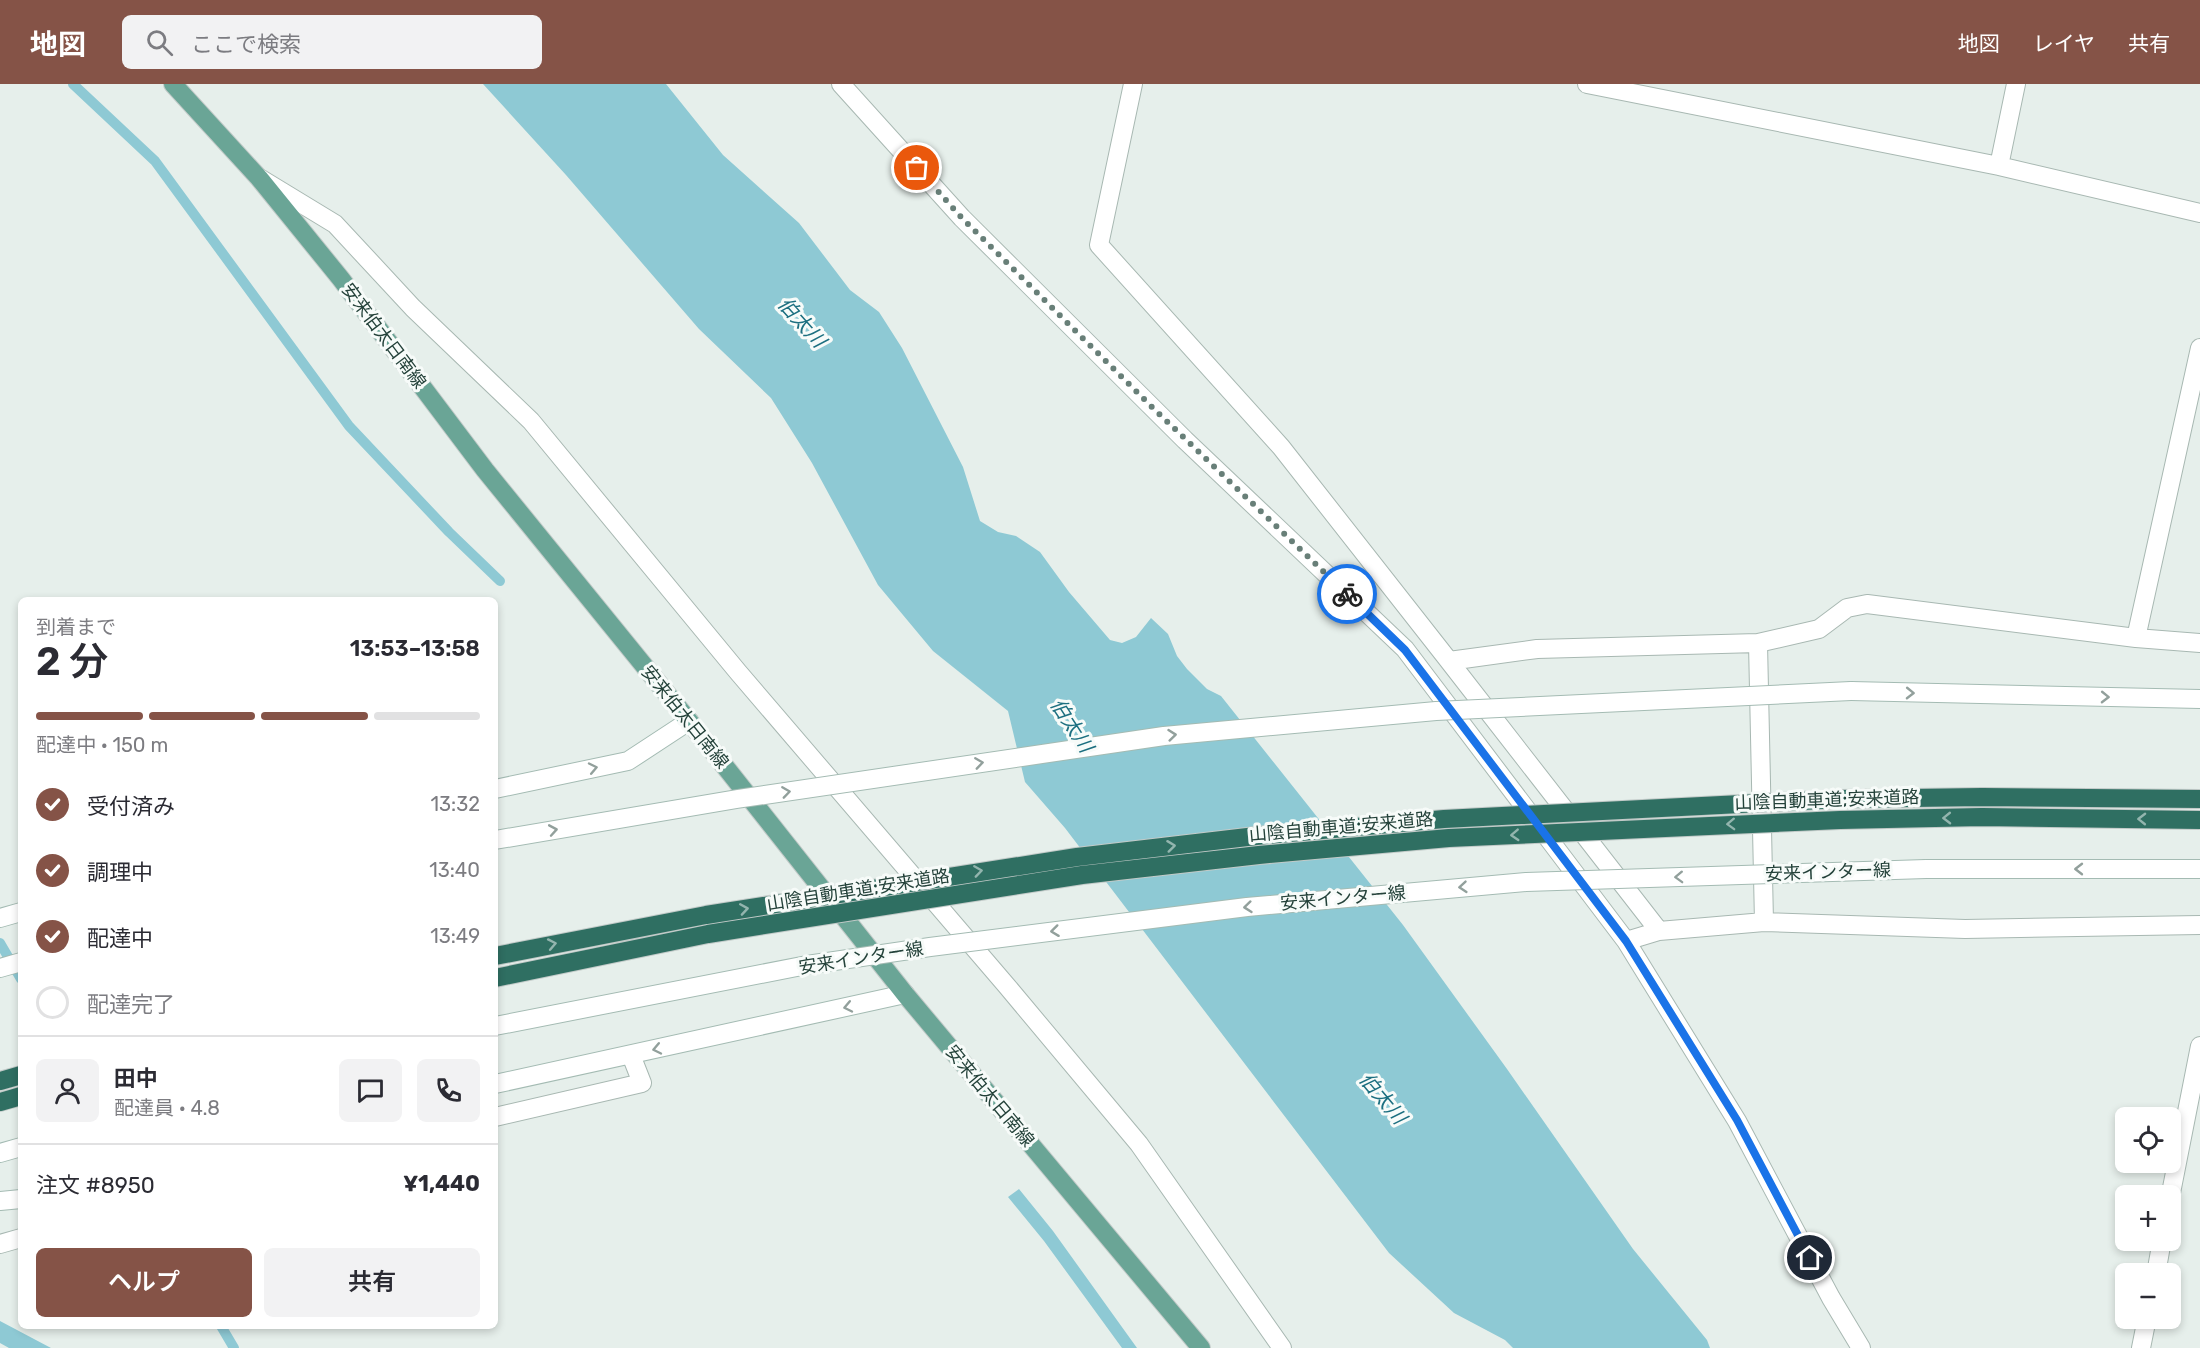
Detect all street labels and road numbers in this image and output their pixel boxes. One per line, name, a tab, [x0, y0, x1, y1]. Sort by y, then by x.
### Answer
street label: 安来伯太日南線	[337, 279, 431, 393]
street label: 安来伯太日南線	[637, 661, 733, 773]
street label: 山陰自動車道;安来道路	[1734, 786, 1920, 814]
street label: 山陰自動車道;安来道路	[1248, 808, 1434, 846]
street label: 安来インター線	[1765, 859, 1891, 885]
street label: 山陰自動車道;安来道路	[765, 865, 951, 915]
street label: 安来インター線	[1279, 882, 1407, 914]
street label: 安来インター線	[797, 937, 925, 979]
street label: 安来伯太日南線	[941, 1041, 1039, 1151]

